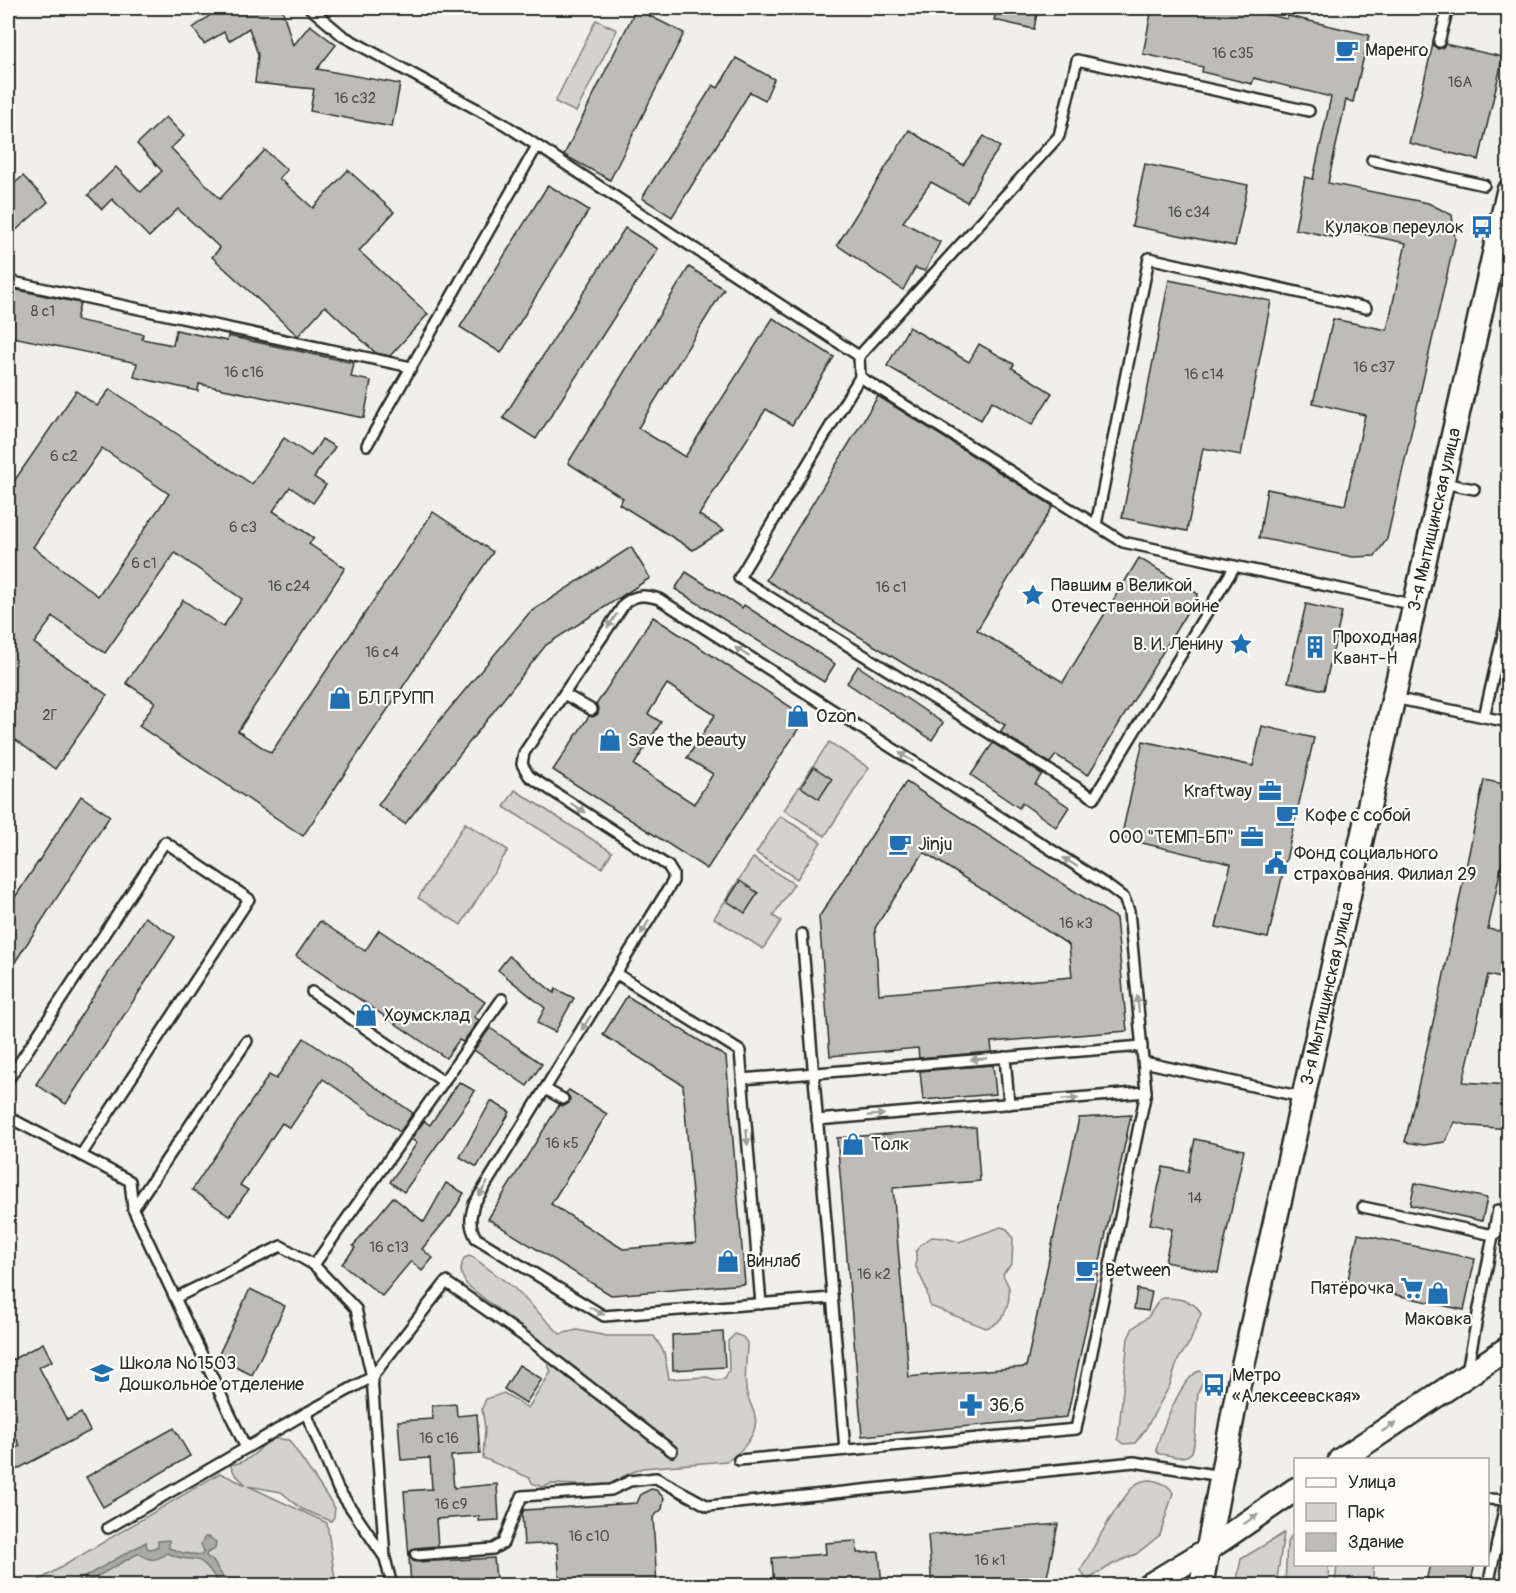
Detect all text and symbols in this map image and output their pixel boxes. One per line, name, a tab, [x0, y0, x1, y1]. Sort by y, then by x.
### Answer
cafe icon: Маренго	[1334, 37, 1360, 63]
place label: Маренго	[1365, 39, 1429, 62]
house number: 16 с35	[1212, 44, 1254, 63]
house number: 16А	[1448, 73, 1472, 92]
house number: 16 с32	[334, 89, 376, 108]
house number: 16 с34	[1168, 203, 1211, 222]
bus stop icon: Кулаков переулок	[1469, 214, 1495, 240]
place label: Кулаков переулок	[1325, 216, 1464, 239]
house number: 8 с1	[31, 302, 55, 321]
house number: 16 с37	[1353, 358, 1395, 377]
house number: 16 с16	[224, 363, 264, 382]
house number: 16 с14	[1184, 365, 1224, 384]
street label: 3-я Мытищинская улица	[1403, 425, 1466, 613]
house number: 6 с2	[50, 447, 78, 466]
house number: 6 с3	[229, 518, 257, 537]
house number: 6 с1	[131, 554, 157, 573]
place label: Павшим в Великой Отечественной войне	[1051, 574, 1219, 618]
house number: 16 с24	[268, 577, 311, 596]
house number: 16 с1	[875, 578, 907, 597]
place icon: Павшим в Великой Отечественной войне	[1020, 582, 1046, 608]
one-way arrow	[607, 613, 618, 629]
place label: Проходная Квант-Н	[1333, 626, 1417, 670]
place icon: В. И. Ленину	[1228, 631, 1254, 657]
place label: В. И. Ленину	[1133, 633, 1223, 656]
building icon: Проходная Квант-Н	[1302, 634, 1328, 660]
house number: 16 c4	[365, 643, 399, 662]
one-way arrow	[734, 646, 750, 657]
shop icon: БЛ ГРУПП	[327, 685, 353, 711]
place label: БЛ ГРУПП	[358, 687, 434, 710]
shop icon: Ozon	[785, 703, 811, 729]
place label: Ozon	[816, 705, 856, 728]
house number: 2Г	[42, 706, 58, 725]
shop icon: Save the beauty	[597, 727, 623, 753]
place label: Save the beauty	[628, 729, 746, 752]
one-way arrow	[898, 752, 914, 763]
office icon: Kraftway	[1257, 778, 1283, 804]
place label: Kraftway	[1184, 780, 1252, 803]
one-way arrow	[570, 802, 586, 813]
cafe icon: Кофе с собой	[1274, 802, 1300, 828]
place label: Кофе с собой	[1305, 804, 1411, 827]
office icon: ООО "ТЕМП-БП"	[1239, 824, 1265, 850]
place label: ООО "ТЕМП-БП"	[1109, 826, 1234, 849]
cafe icon: Jinju	[887, 831, 913, 857]
place label: Jinju	[918, 833, 953, 856]
place label: Фонд социального страхования. Филиал 29	[1294, 842, 1476, 886]
public building icon: Фонд социального страхования. Филиал 29	[1263, 850, 1289, 876]
one-way arrow	[1063, 856, 1079, 868]
street label: 3-я Мытищинская улица	[1295, 900, 1359, 1087]
house number: 16 к3	[1059, 914, 1093, 933]
one-way arrow	[640, 919, 651, 935]
one-way arrow	[1133, 994, 1143, 1013]
shop icon: Хоумсклад	[353, 1002, 379, 1028]
place label: Хоумсклад	[384, 1004, 470, 1027]
one-way arrow	[580, 1015, 591, 1031]
one-way arrow	[970, 1055, 989, 1064]
one-way arrow	[1061, 1094, 1080, 1104]
one-way arrow	[866, 1110, 885, 1120]
one-way arrow	[742, 1128, 752, 1147]
shop icon: Толк	[840, 1131, 866, 1157]
place label: Толк	[871, 1133, 909, 1156]
house number: 16 к5	[545, 1134, 579, 1153]
one-way arrow	[478, 1181, 489, 1197]
house number: 14	[1188, 1189, 1203, 1208]
house number: 16 с13	[369, 1238, 409, 1257]
shop icon: Винлаб	[715, 1248, 741, 1274]
place label: Винлаб	[746, 1250, 801, 1273]
cafe icon: Between	[1074, 1257, 1100, 1283]
place label: Between	[1105, 1259, 1171, 1282]
house number: 16 к2	[857, 1265, 891, 1284]
supermarket icon: Пятёрочка	[1399, 1275, 1425, 1301]
place label: Пятёрочка	[1311, 1277, 1394, 1300]
shop icon: Маковка	[1425, 1280, 1451, 1306]
one-way arrow	[588, 1305, 606, 1315]
place label: Маковка	[1405, 1308, 1471, 1331]
place label: Школа №1503 Дошкольное отделение	[119, 1352, 304, 1396]
school or university icon: Школа №1503 Дошкольное отделение	[89, 1360, 115, 1386]
place label: Метро «Алексеевская»	[1232, 1364, 1360, 1408]
bus stop icon: Метро «Алексеевская»	[1201, 1372, 1227, 1398]
pharmacy icon: 36,6	[958, 1392, 984, 1418]
place label: 36,6	[989, 1394, 1025, 1417]
one-way arrow	[1381, 1422, 1397, 1433]
house number: 16 с16	[419, 1429, 459, 1448]
legend	[1294, 1458, 1489, 1566]
text: Улица	[1348, 1471, 1396, 1494]
house number: 16 с9	[434, 1495, 468, 1514]
text: Парк	[1348, 1501, 1385, 1524]
one-way arrow	[1243, 1513, 1259, 1525]
house number: 16 с10	[568, 1527, 610, 1546]
text: Здание	[1348, 1531, 1404, 1554]
house number: 16 к1	[974, 1551, 1006, 1570]

